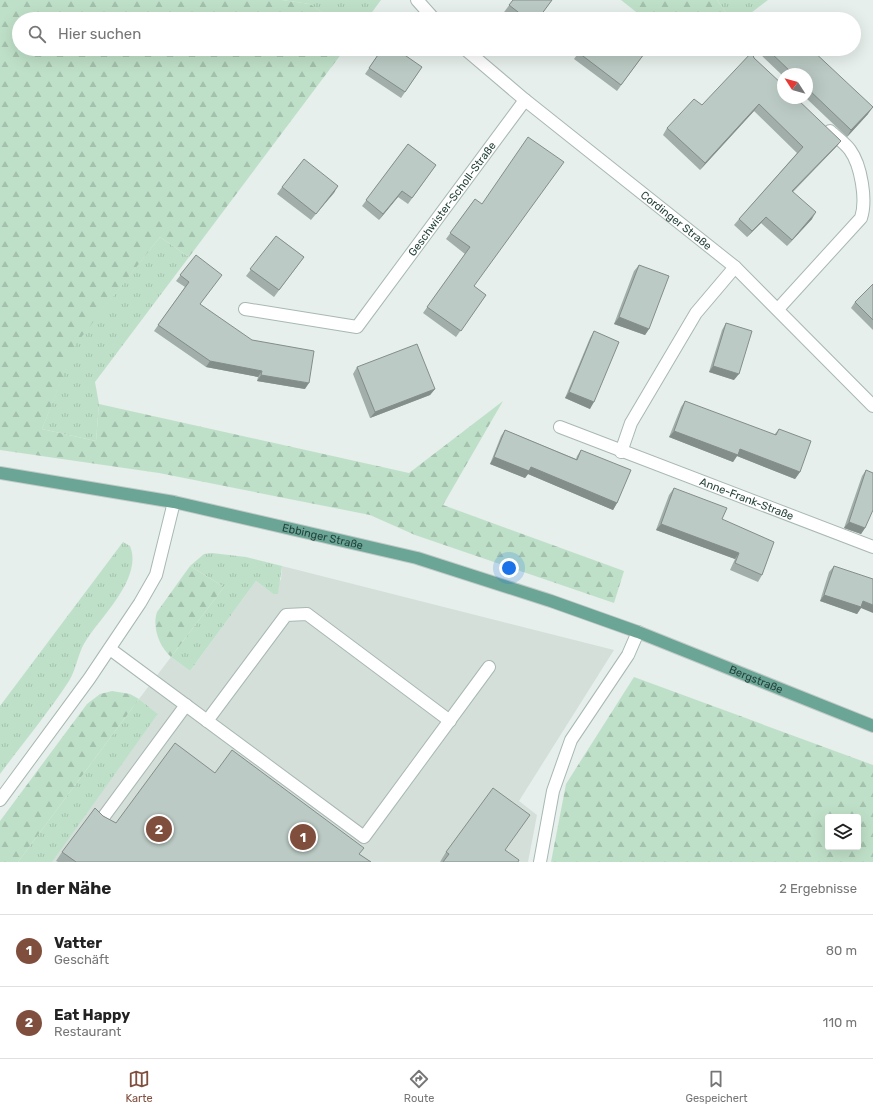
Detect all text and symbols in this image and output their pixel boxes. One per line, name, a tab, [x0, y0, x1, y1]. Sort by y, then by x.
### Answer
search box	[12, 12, 861, 56]
icon: search	[26, 23, 48, 45]
text: Hier suchen	[58, 25, 141, 43]
north arrow	[777, 68, 813, 104]
street label: Geschwister-Scholl-Straße	[406, 139, 499, 259]
street label: Cordinger Straße	[638, 189, 714, 253]
street label: Anne-Frank-Straße	[698, 475, 795, 523]
street label: Ebbinger Straße	[281, 521, 364, 552]
your location	[499, 558, 519, 578]
street label: Bergstraße	[727, 663, 785, 696]
pin: 2	[146, 814, 172, 844]
map controls	[825, 814, 861, 850]
button: layers	[825, 814, 861, 850]
pin: 1	[290, 822, 316, 852]
text: In der Nähe	[16, 878, 111, 898]
text: 2 Ergebnisse	[779, 881, 857, 896]
text: Vatter	[54, 934, 102, 952]
text: 1	[26, 943, 32, 958]
text: 80 m	[826, 943, 857, 958]
text: Geschäft	[54, 952, 109, 967]
text: Eat Happy	[54, 1006, 130, 1024]
text: 2	[25, 1015, 33, 1030]
text: 110 m	[823, 1015, 857, 1030]
text: Restaurant	[54, 1024, 121, 1039]
tab: Karte	[126, 1068, 153, 1105]
tab: Route	[404, 1068, 434, 1105]
tab: Gespeichert	[685, 1068, 747, 1105]

